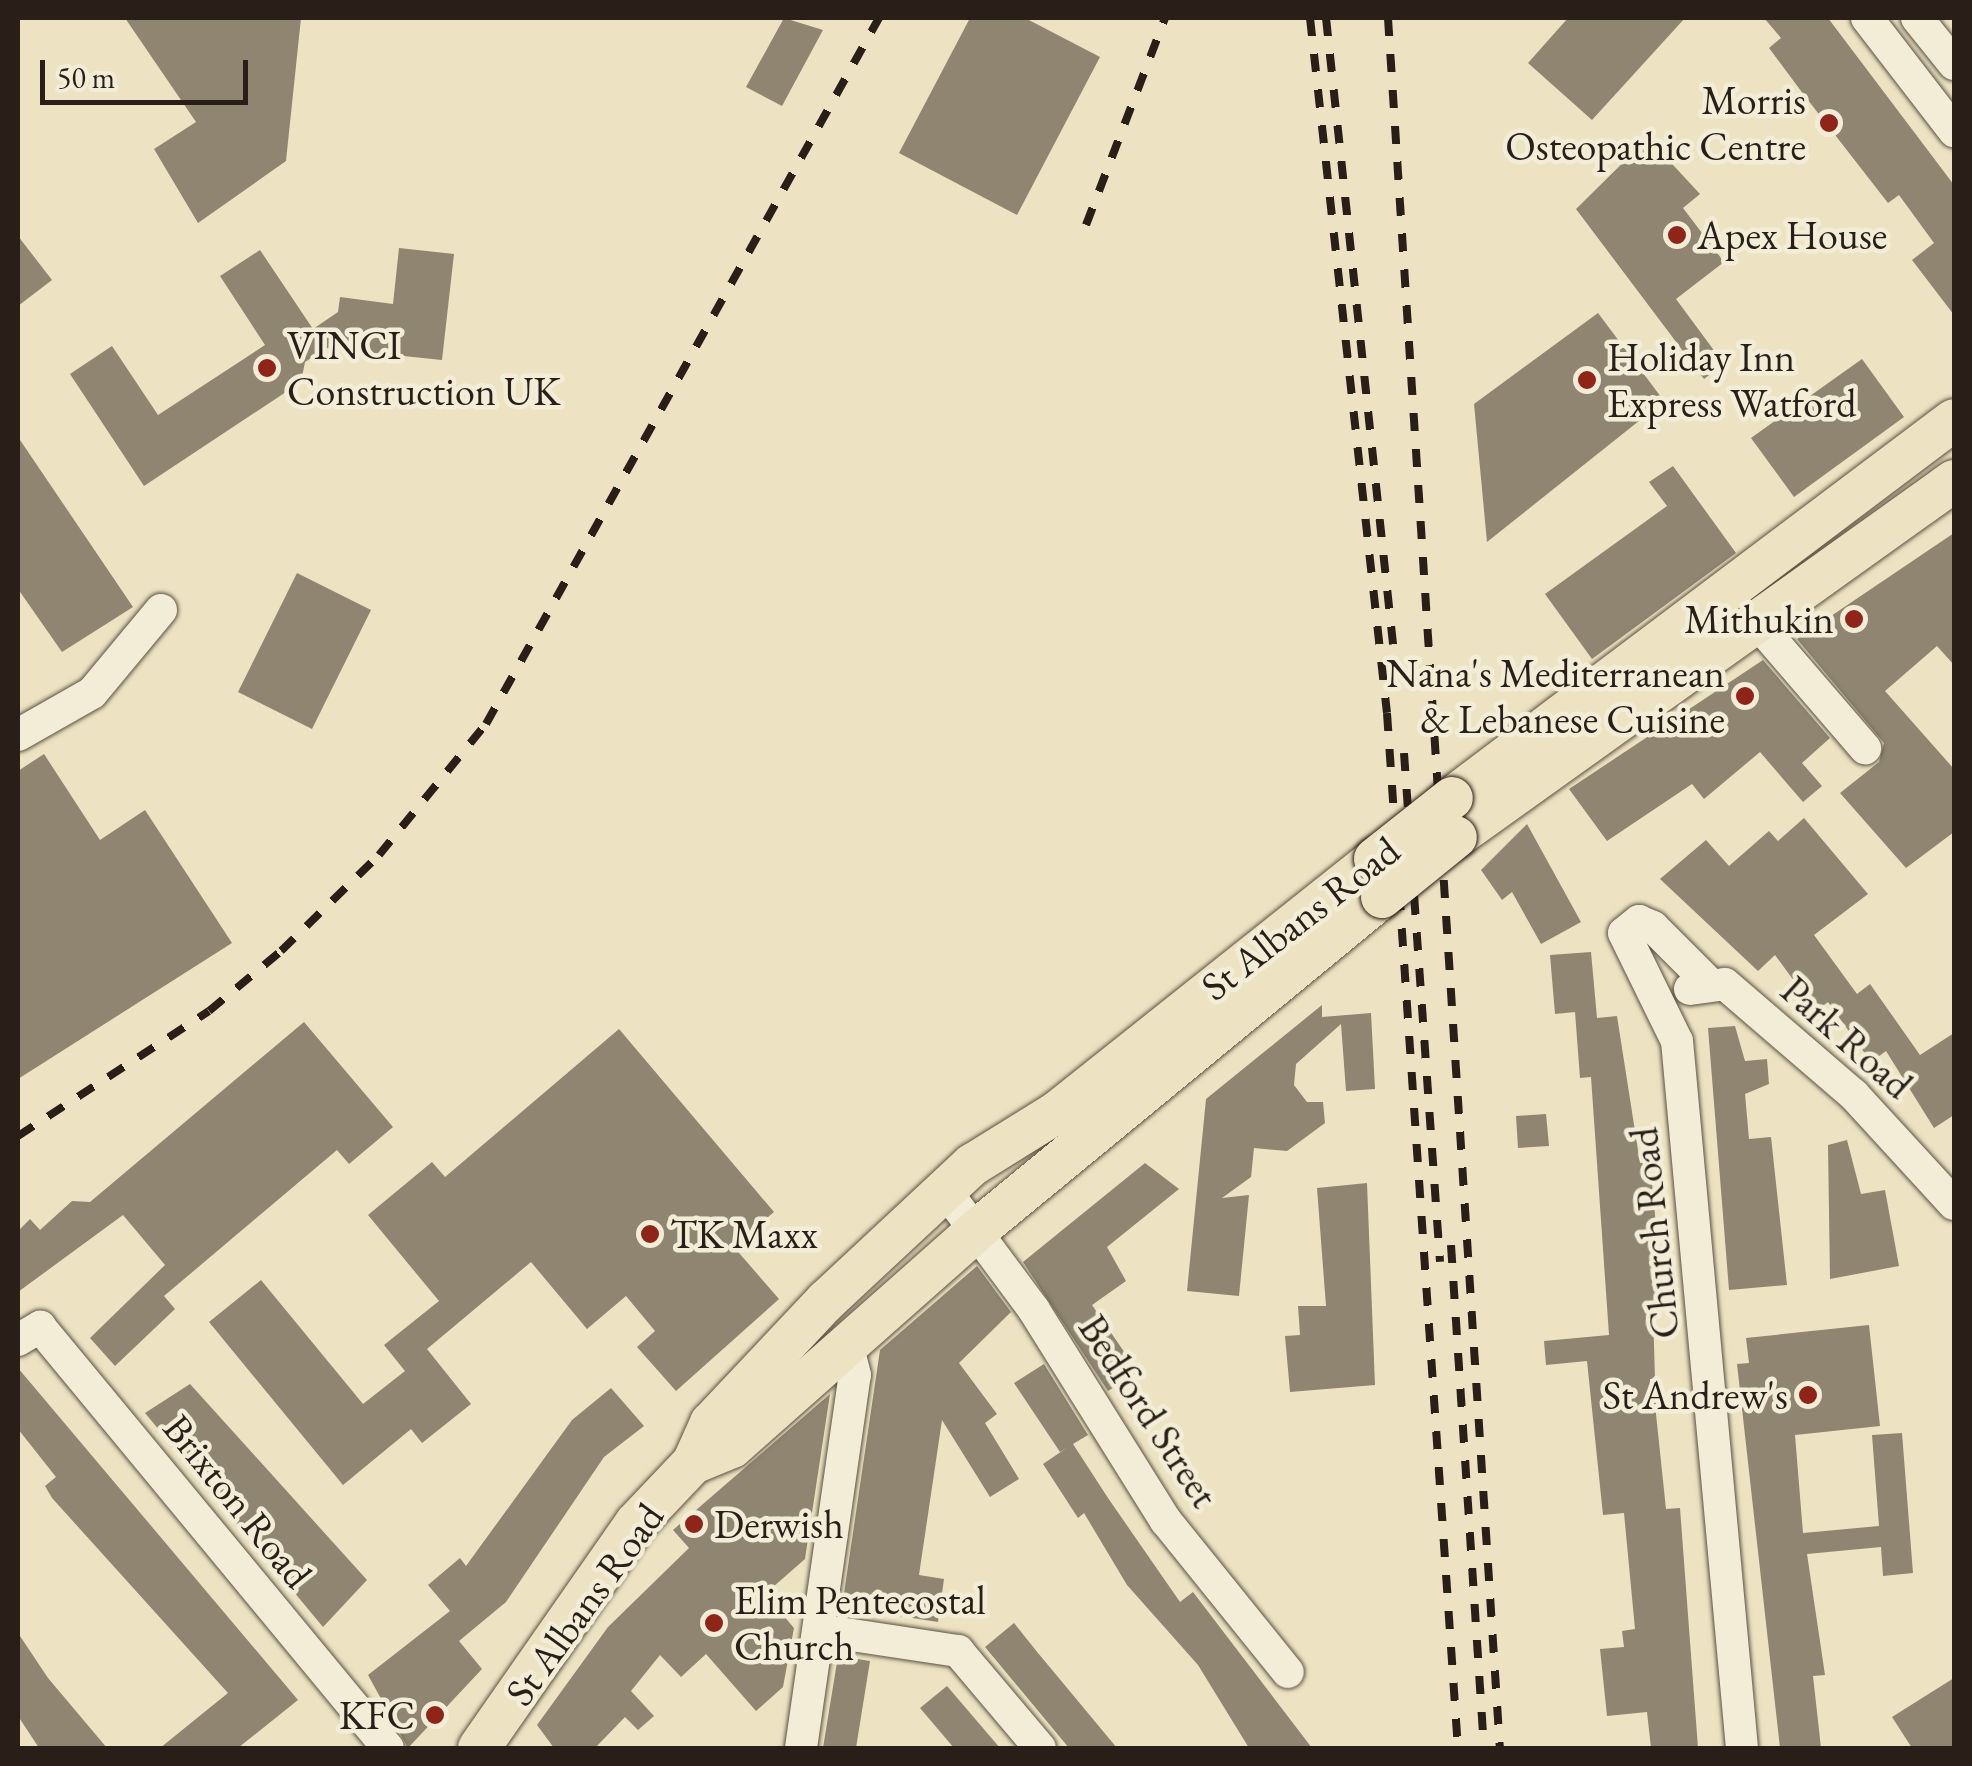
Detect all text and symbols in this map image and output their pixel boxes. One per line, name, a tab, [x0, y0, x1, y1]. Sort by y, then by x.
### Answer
scale bar	[45, 40, 252, 102]
text: 50 m	[57, 58, 115, 97]
place label: Morris Osteopathic Centre	[1505, 76, 1806, 170]
marker: Morris Osteopathic Centre	[1816, 110, 1842, 136]
place label: Apex House	[1697, 211, 1887, 259]
marker: Apex House	[1666, 224, 1688, 246]
place label: VINCI Construction UK	[287, 321, 561, 415]
place label: Holiday Inn Express Watford	[1607, 333, 1857, 427]
marker: VINCI Construction UK	[256, 357, 278, 379]
marker: Holiday Inn Express Watford	[1576, 369, 1598, 391]
place label: Mithukin	[1684, 595, 1834, 643]
marker: Mithukin	[1843, 608, 1865, 630]
place label: Nana's Mediterranean & Lebanese Cuisine	[1386, 649, 1725, 743]
marker: Nana's Mediterranean & Lebanese Cuisine	[1734, 685, 1756, 707]
street label: St Albans Road	[1191, 826, 1409, 1010]
street label: Park Road	[1772, 966, 1922, 1108]
street label: Church Road	[1619, 1125, 1689, 1341]
place label: TK Maxx	[670, 1210, 818, 1258]
marker: TK Maxx	[639, 1223, 661, 1245]
street label: Bedford Street	[1069, 1306, 1229, 1516]
place label: St Andrew's	[1603, 1371, 1788, 1419]
marker: St Andrew's	[1797, 1384, 1819, 1406]
street label: Brixton Road	[154, 1405, 322, 1597]
street label: St Albans Road	[495, 1494, 673, 1714]
place label: Derwish	[714, 1500, 844, 1548]
marker: Derwish	[683, 1513, 705, 1535]
place label: Elim Pentecostal Church	[734, 1576, 986, 1670]
marker: Elim Pentecostal Church	[703, 1612, 725, 1634]
place label: KFC	[339, 1691, 415, 1739]
marker: KFC	[424, 1704, 446, 1726]

